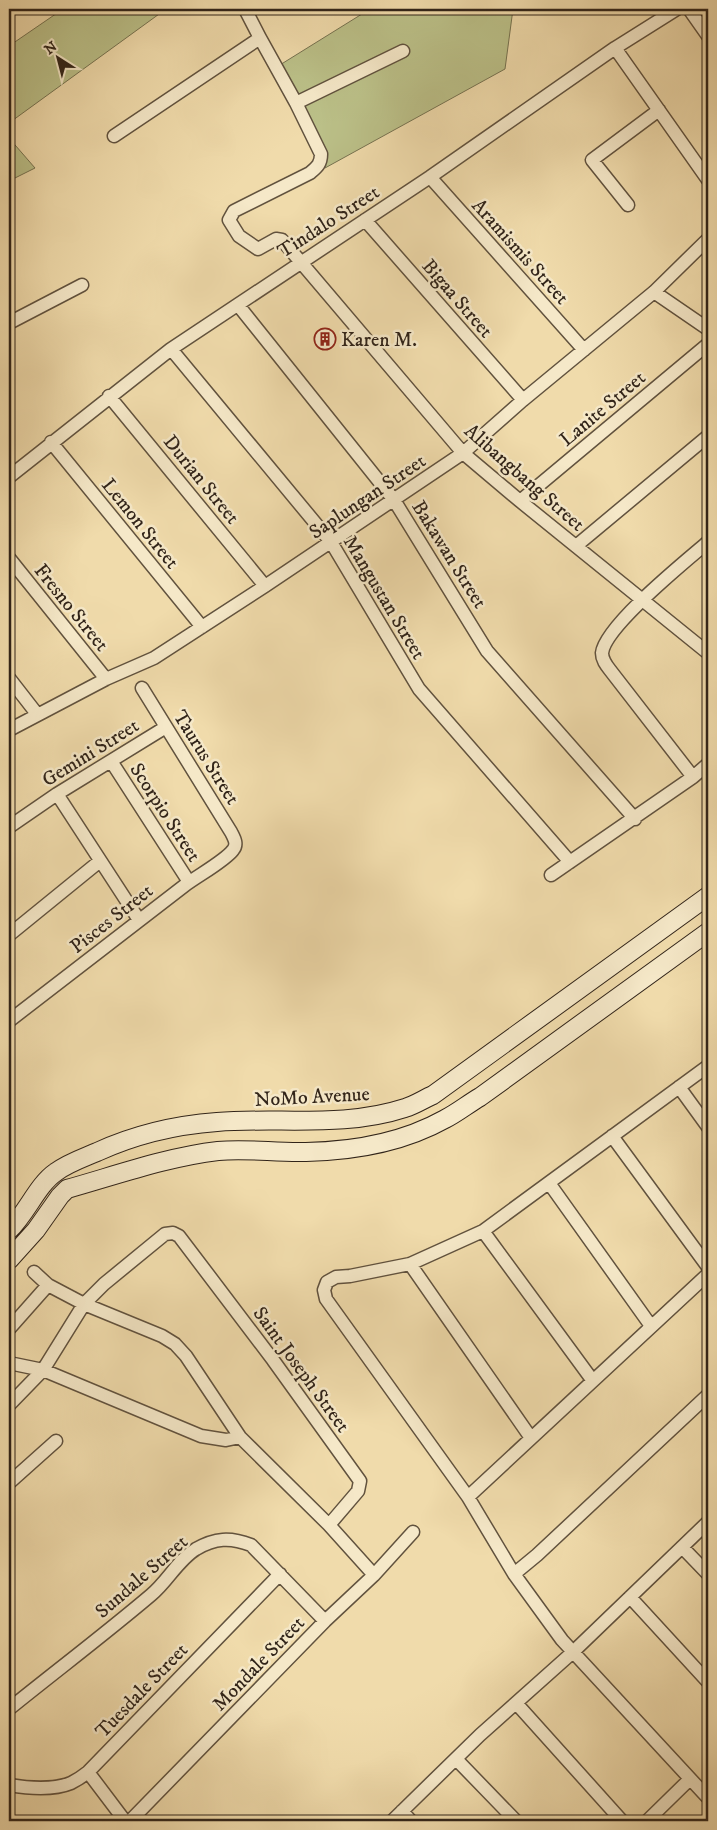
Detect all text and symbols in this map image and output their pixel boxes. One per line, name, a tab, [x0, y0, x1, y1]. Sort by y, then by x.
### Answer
north arrow	[32, 32, 82, 82]
text: N	[41, 37, 61, 59]
street label: Tindalo Street	[273, 180, 384, 264]
street label: Aramismis Street	[466, 194, 574, 310]
street label: Bigaa Street	[416, 255, 498, 343]
building icon: Karen M.	[313, 327, 337, 351]
place label: Karen M.	[341, 328, 417, 353]
street label: Lanite Street	[555, 366, 651, 452]
street label: Alibangbang Street	[459, 419, 589, 537]
street label: Durian Street	[157, 430, 244, 530]
street label: Saplungan Street	[305, 449, 431, 545]
street label: Lemon Street	[96, 474, 184, 574]
street label: Bakawan Street	[406, 496, 492, 613]
street label: Mangustan Street	[337, 531, 431, 664]
street label: Fresno Street	[28, 559, 114, 657]
street label: Taurus Street	[167, 706, 245, 810]
street label: Gemini Street	[38, 714, 144, 793]
street label: Scorpio Street	[124, 759, 206, 867]
street label: Pisces Street	[65, 879, 158, 959]
street label: NoMo Avenue	[254, 1082, 370, 1113]
street label: Saint Joseph Street	[247, 1302, 355, 1438]
street label: Sundale Street	[90, 1530, 194, 1624]
street label: Mondale Street	[208, 1611, 311, 1717]
street label: Tuesdale Street	[91, 1638, 194, 1744]

